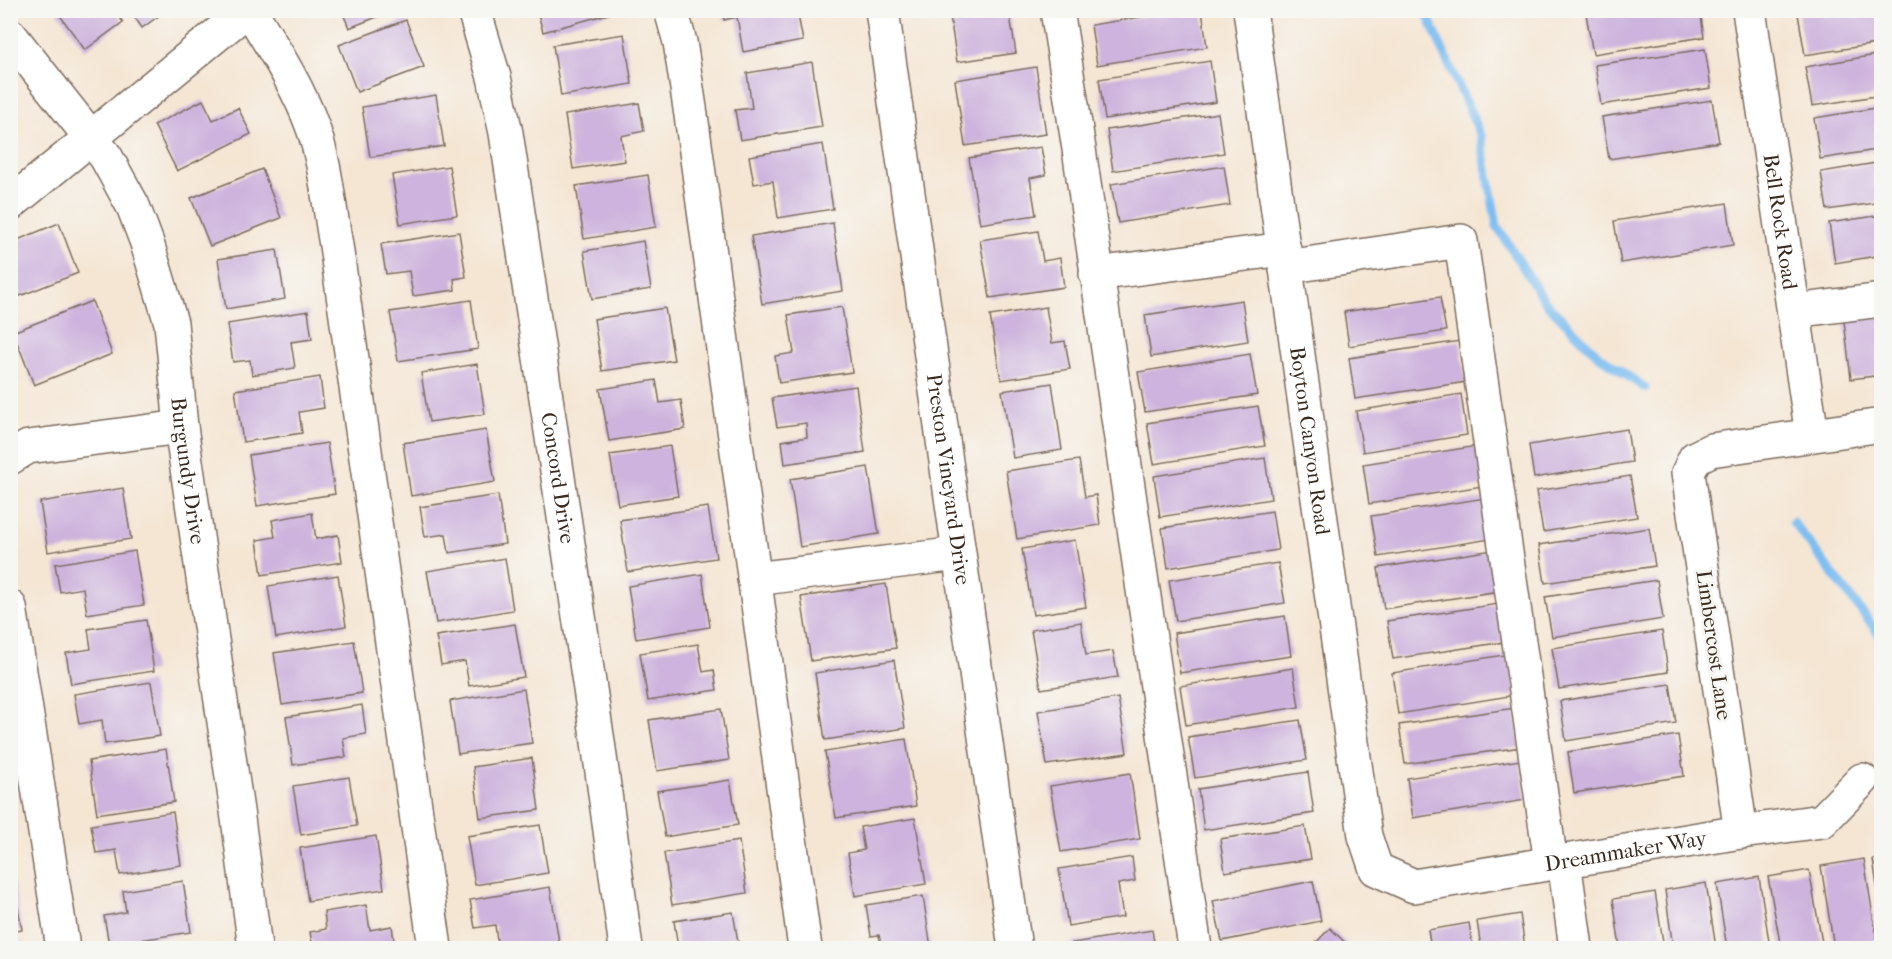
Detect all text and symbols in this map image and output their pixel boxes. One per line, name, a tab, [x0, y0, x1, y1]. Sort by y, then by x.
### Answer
street label: Bell Rock Road	[1758, 152, 1802, 292]
street label: Boyton Canyon Road	[1285, 345, 1335, 537]
street label: Preston Vineyard Drive	[922, 372, 975, 586]
street label: Burgundy Drive	[166, 396, 210, 546]
street label: Concord Drive	[536, 411, 580, 545]
street label: Limbercost Lane	[1692, 569, 1736, 721]
street label: Dreammaker Way	[1543, 826, 1709, 876]

